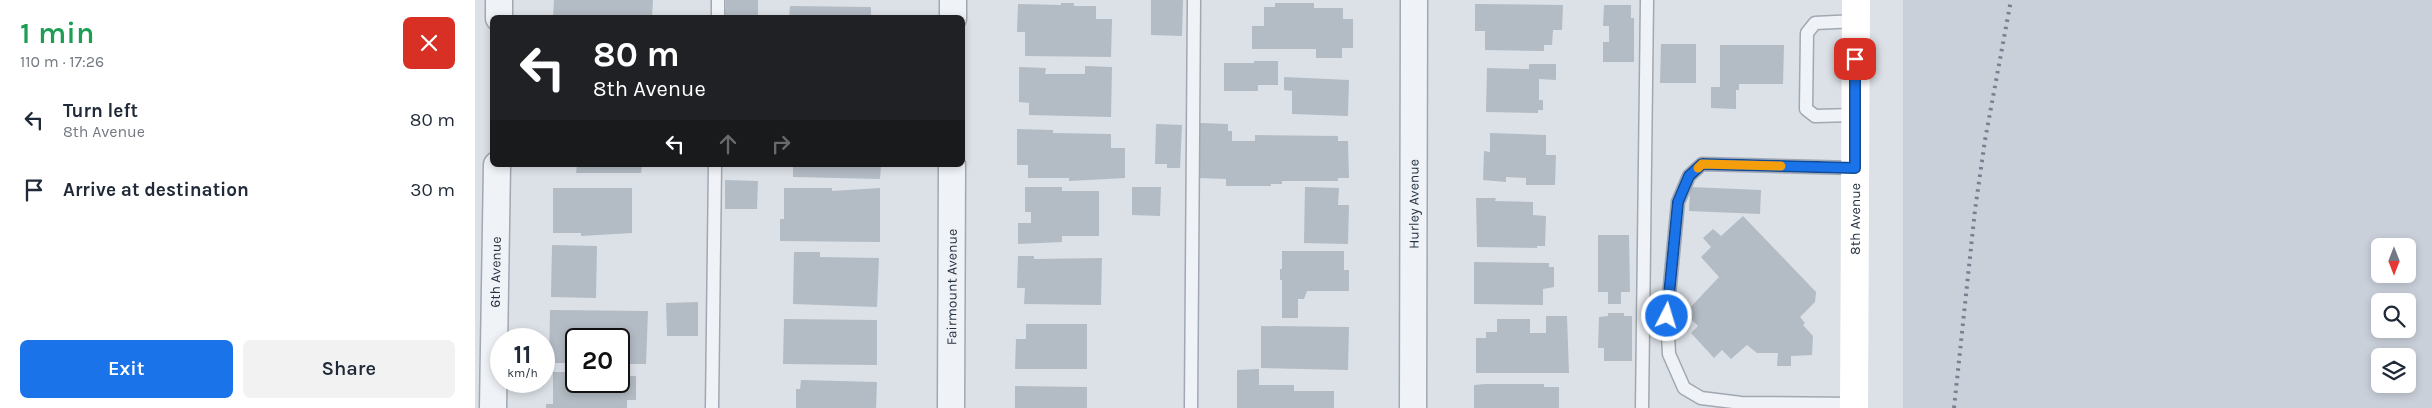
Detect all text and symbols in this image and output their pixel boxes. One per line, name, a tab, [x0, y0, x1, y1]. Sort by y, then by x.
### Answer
text: 1 min	[20, 15, 94, 51]
button: close	[403, 17, 455, 69]
text: 80 m	[593, 34, 680, 75]
icon: left	[510, 35, 575, 100]
pin	[1834, 38, 1876, 80]
icon: arrive	[1841, 45, 1869, 73]
text: 110 m · 17:26	[20, 52, 104, 71]
text: 8th Avenue	[593, 76, 706, 102]
text: Turn left	[63, 100, 138, 122]
icon: left	[20, 106, 48, 134]
text: 80 m	[410, 109, 455, 131]
text: 8th Avenue	[63, 122, 145, 141]
icon: left	[661, 130, 689, 158]
icon: ahead	[714, 130, 742, 158]
icon: right	[767, 130, 795, 158]
street label: Hurley Avenue	[1405, 159, 1423, 249]
icon: arrive	[20, 176, 48, 204]
text: Arrive at destination	[63, 179, 249, 201]
text: 30 m	[410, 179, 455, 201]
street label: 8th Avenue	[1847, 183, 1864, 255]
street label: Fairmount Avenue	[943, 229, 961, 345]
street label: 6th Avenue	[487, 236, 505, 308]
north arrow	[2371, 238, 2416, 282]
map controls	[2371, 238, 2416, 393]
position arrow	[1640, 289, 1692, 341]
button: search	[2371, 293, 2416, 338]
speed limit sign: 20	[565, 328, 630, 393]
button: Exit	[20, 340, 233, 398]
button: Share	[243, 340, 455, 398]
text: 11	[514, 340, 531, 369]
button: layers	[2371, 348, 2416, 393]
text: km/h	[507, 366, 538, 380]

